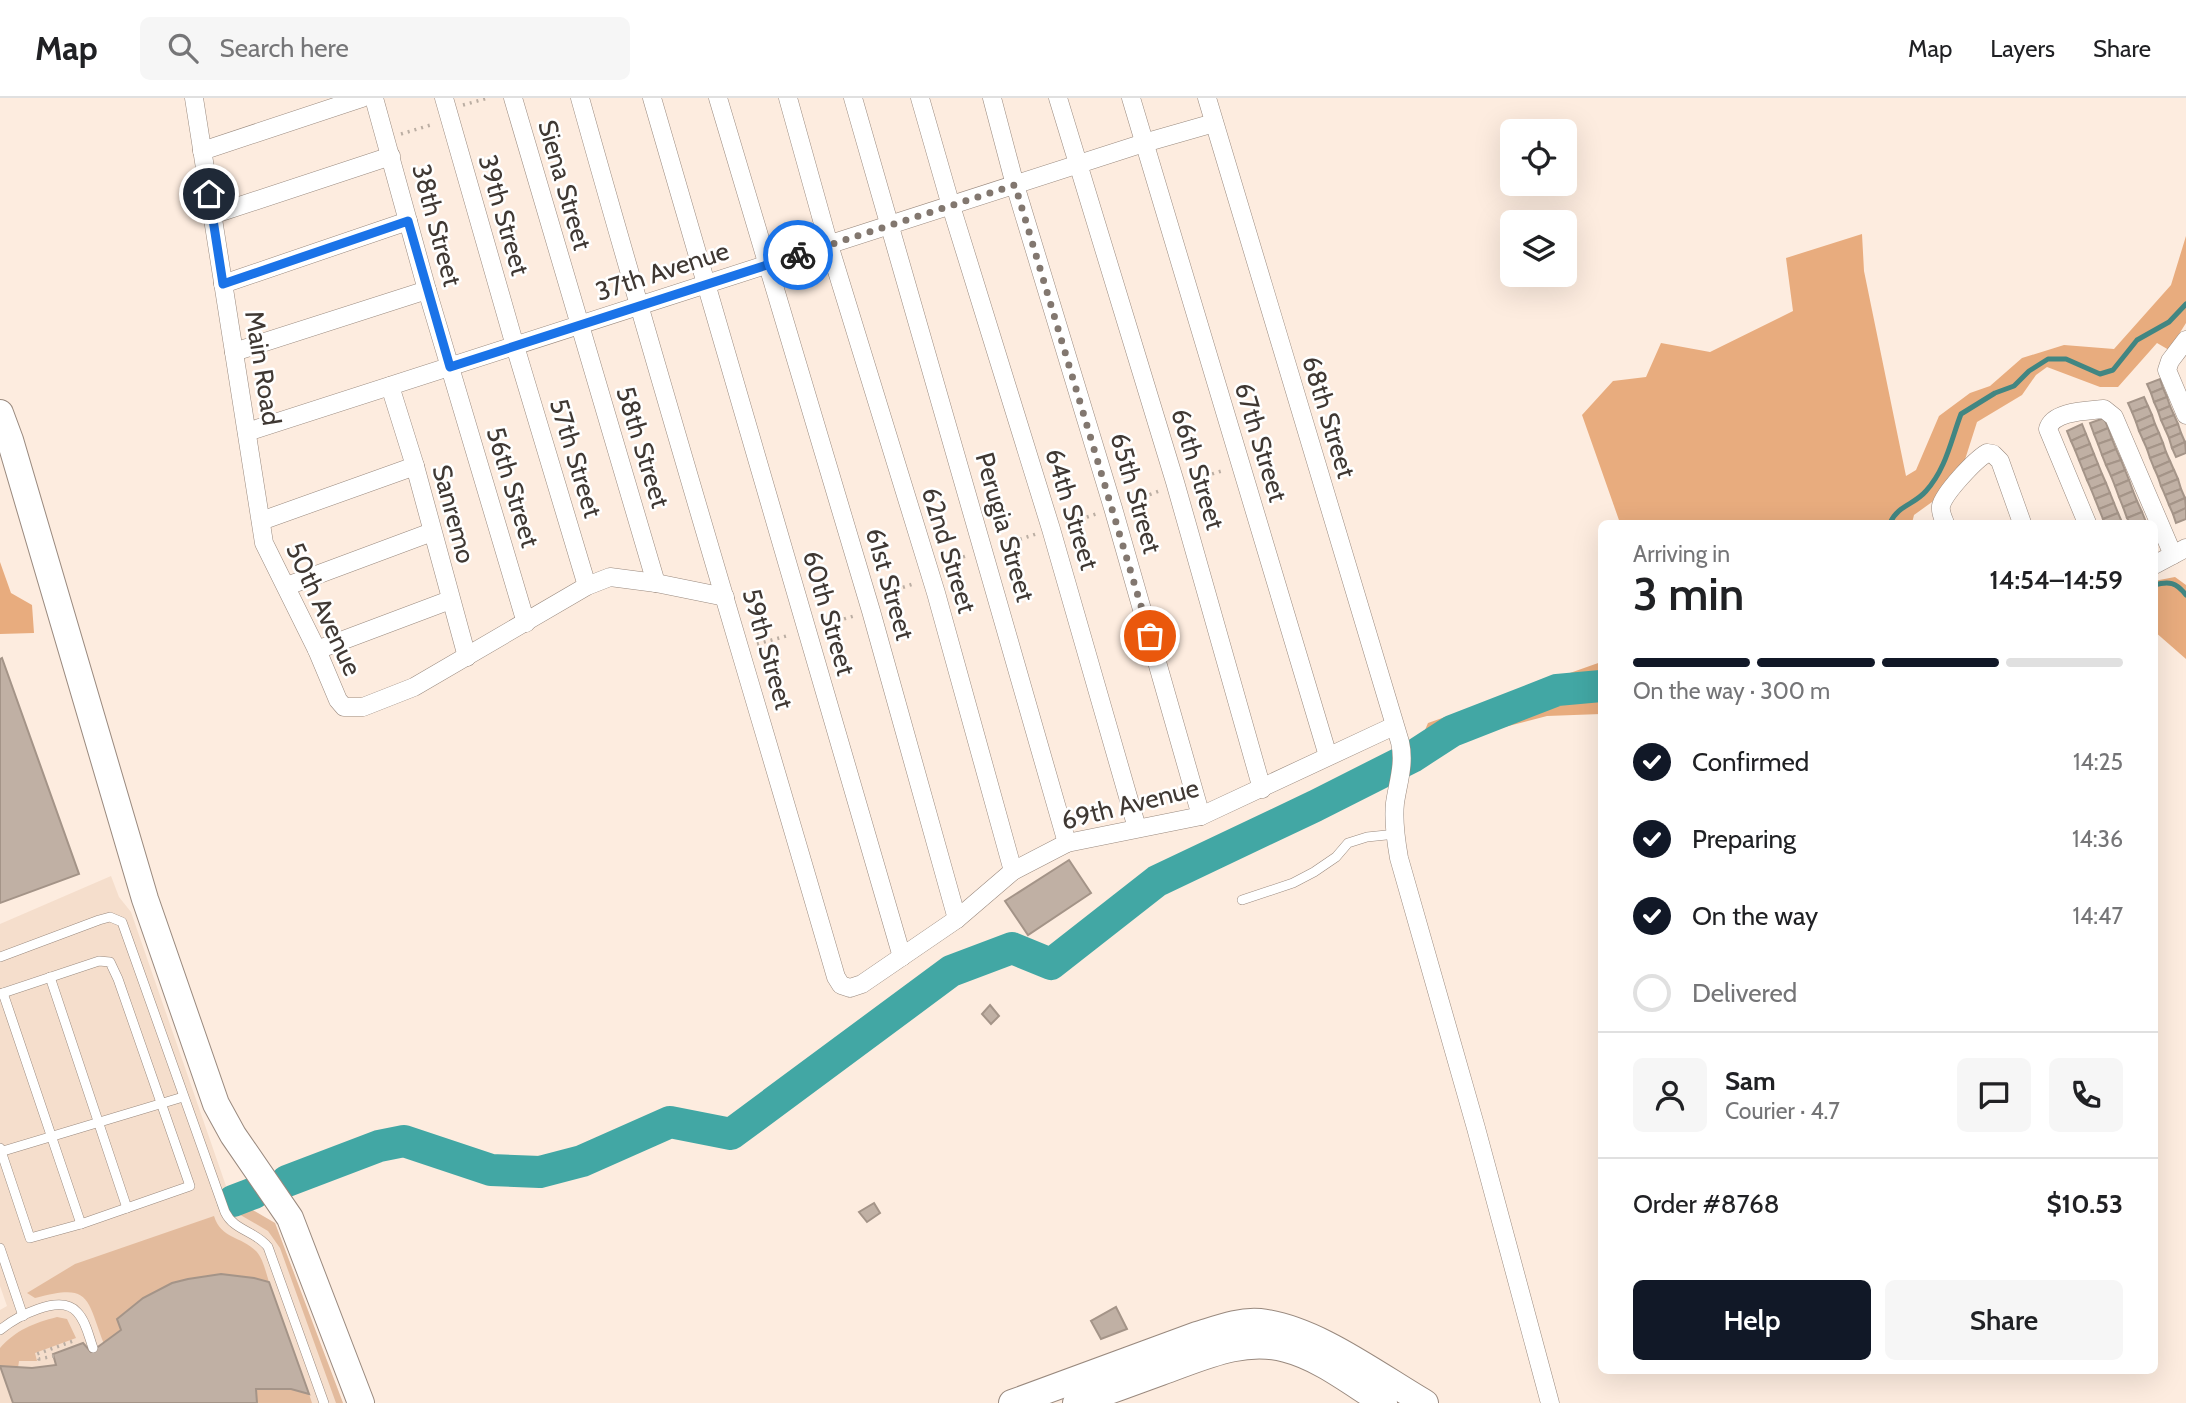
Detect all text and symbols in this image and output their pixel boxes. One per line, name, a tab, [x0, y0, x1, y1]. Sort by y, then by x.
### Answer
search box	[140, 17, 630, 80]
text: Map	[35, 28, 98, 68]
icon: search	[164, 29, 202, 67]
text: Search here	[220, 32, 349, 64]
text: Map	[1908, 34, 1952, 63]
text: Layers	[1990, 34, 2055, 63]
text: Share	[2093, 34, 2151, 63]
street label: Siena Street	[531, 116, 599, 254]
map controls	[1500, 119, 1577, 287]
button: locate	[1500, 119, 1577, 196]
street label: 39th Street	[471, 151, 537, 279]
street label: 38th Street	[405, 160, 469, 290]
pin	[179, 164, 239, 224]
icon: home	[190, 175, 228, 213]
button: layers	[1500, 210, 1577, 287]
courier	[763, 220, 833, 290]
street label: 37th Avenue	[591, 234, 733, 308]
icon: bike	[779, 236, 817, 274]
street label: Main Road	[238, 308, 288, 428]
street label: 68th Street	[1295, 352, 1363, 482]
street label: 67th Street	[1228, 378, 1294, 506]
street label: 58th Street	[609, 382, 677, 512]
street label: 57th Street	[543, 395, 609, 522]
street label: 66th Street	[1164, 405, 1232, 534]
street label: 56th Street	[480, 423, 547, 551]
street label: 65th Street	[1103, 429, 1169, 557]
street label: 64th Street	[1038, 444, 1106, 574]
street label: Perugia Street	[968, 449, 1042, 606]
street label: Sanremo	[426, 461, 482, 567]
street label: 62nd Street	[915, 483, 983, 617]
street label: 61st Street	[859, 524, 921, 644]
street label: 50th Avenue	[279, 537, 369, 681]
text: Arriving in	[1633, 540, 1730, 568]
street label: 60th Street	[796, 547, 862, 679]
text: 14:54–14:59	[1990, 564, 2123, 596]
text: 3 min	[1633, 566, 1744, 622]
street label: 59th Street	[735, 585, 801, 713]
pin	[1120, 606, 1180, 666]
icon: bag	[1131, 617, 1169, 655]
text: On the way · 300 m	[1633, 677, 1830, 705]
icon: check	[1633, 743, 1671, 781]
text: Confirmed	[1692, 746, 1809, 778]
text: 14:25	[2073, 748, 2123, 776]
street label: 69th Avenue	[1058, 771, 1202, 837]
icon: check	[1633, 820, 1671, 858]
text: Preparing	[1692, 823, 1796, 855]
text: 14:36	[2072, 825, 2123, 853]
icon: check	[1633, 897, 1671, 935]
text: On the way	[1692, 900, 1818, 932]
text: 14:47	[2073, 902, 2123, 930]
text: Delivered	[1692, 977, 1797, 1009]
button: person	[1633, 1058, 1707, 1132]
button: chat	[1957, 1058, 2031, 1132]
button: phone	[2049, 1058, 2123, 1132]
text: Sam	[1725, 1065, 1776, 1097]
text: Courier · 4.7	[1725, 1097, 1840, 1125]
text: Order #8768	[1633, 1188, 1780, 1220]
text: $10.53	[2047, 1188, 2123, 1220]
button: Help	[1633, 1280, 1871, 1360]
button: Share	[1885, 1280, 2123, 1360]

